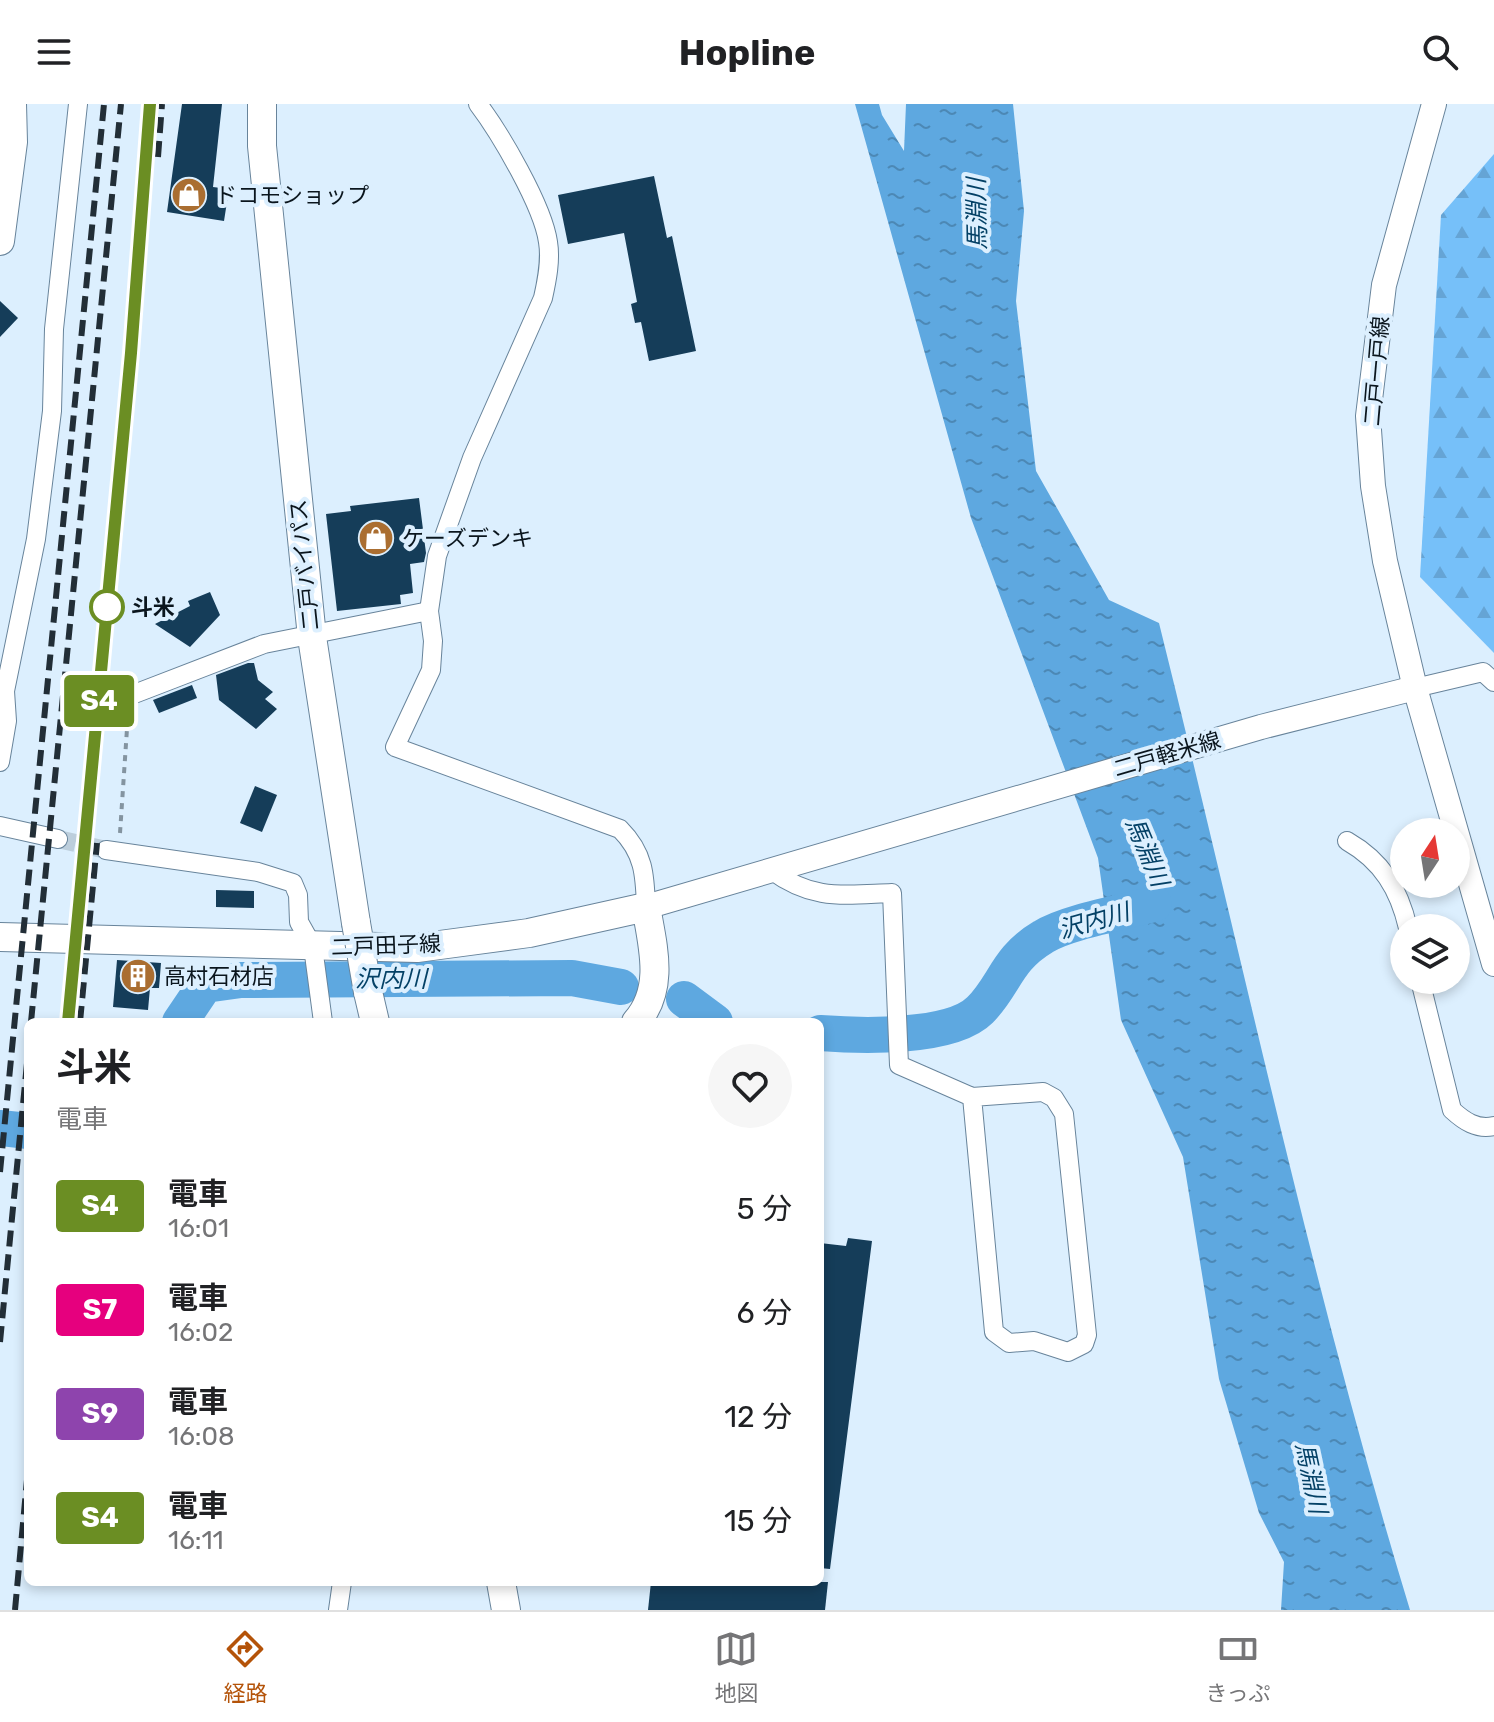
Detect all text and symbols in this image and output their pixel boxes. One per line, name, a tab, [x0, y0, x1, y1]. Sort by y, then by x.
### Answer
icon: menu	[32, 30, 76, 74]
icon: search	[1418, 30, 1462, 74]
text: Hopline	[679, 31, 815, 74]
water label: 馬淵川	[962, 175, 992, 250]
shop icon: ドコモショップ	[170, 176, 208, 214]
place label: ドコモショップ	[215, 182, 369, 209]
street label: 二戸一戸線	[1358, 315, 1395, 427]
street label: 二戸バイパス	[284, 498, 325, 632]
shop icon: ケーズデンキ	[357, 519, 395, 557]
place label: ケーズデンキ	[402, 525, 533, 552]
marker: 斗米	[90, 590, 124, 624]
place label: 斗米	[131, 594, 175, 621]
line badge: S4	[63, 675, 135, 727]
text: S4	[80, 684, 118, 717]
street label: 二戸軽米線	[1111, 726, 1224, 783]
water label: 馬淵川	[1120, 813, 1175, 893]
north arrow	[1390, 818, 1470, 898]
map controls	[1390, 818, 1470, 994]
water label: 沢内川	[1056, 897, 1135, 944]
button: layers	[1390, 914, 1470, 994]
street label: 二戸田子線	[331, 930, 441, 961]
building icon: 高村石材店	[119, 957, 157, 995]
place label: 高村石材店	[164, 963, 274, 990]
water label: 沢内川	[355, 965, 430, 993]
button: heart	[708, 1044, 792, 1128]
text: 斗米	[56, 1045, 132, 1091]
text: 電車	[56, 1104, 108, 1135]
text: 電車	[168, 1176, 228, 1212]
text: S4	[81, 1189, 119, 1222]
text: 5 分	[737, 1191, 792, 1227]
text: 16:01	[168, 1213, 229, 1244]
text: 電車	[168, 1280, 228, 1316]
text: S7	[83, 1293, 117, 1326]
text: 6 分	[737, 1295, 792, 1331]
text: 16:02	[168, 1317, 233, 1348]
text: 電車	[168, 1384, 228, 1420]
text: S9	[82, 1397, 118, 1430]
text: 12 分	[724, 1399, 792, 1435]
text: 16:08	[168, 1421, 235, 1452]
water label: 馬淵川	[1290, 1440, 1333, 1519]
text: 電車	[168, 1488, 228, 1524]
text: S4	[81, 1501, 119, 1534]
text: 15 分	[724, 1503, 792, 1539]
text: 16:11	[168, 1525, 224, 1556]
tab: 経路	[223, 1627, 267, 1707]
tab: 地図	[714, 1627, 758, 1707]
tab: きっぷ	[1205, 1627, 1271, 1707]

